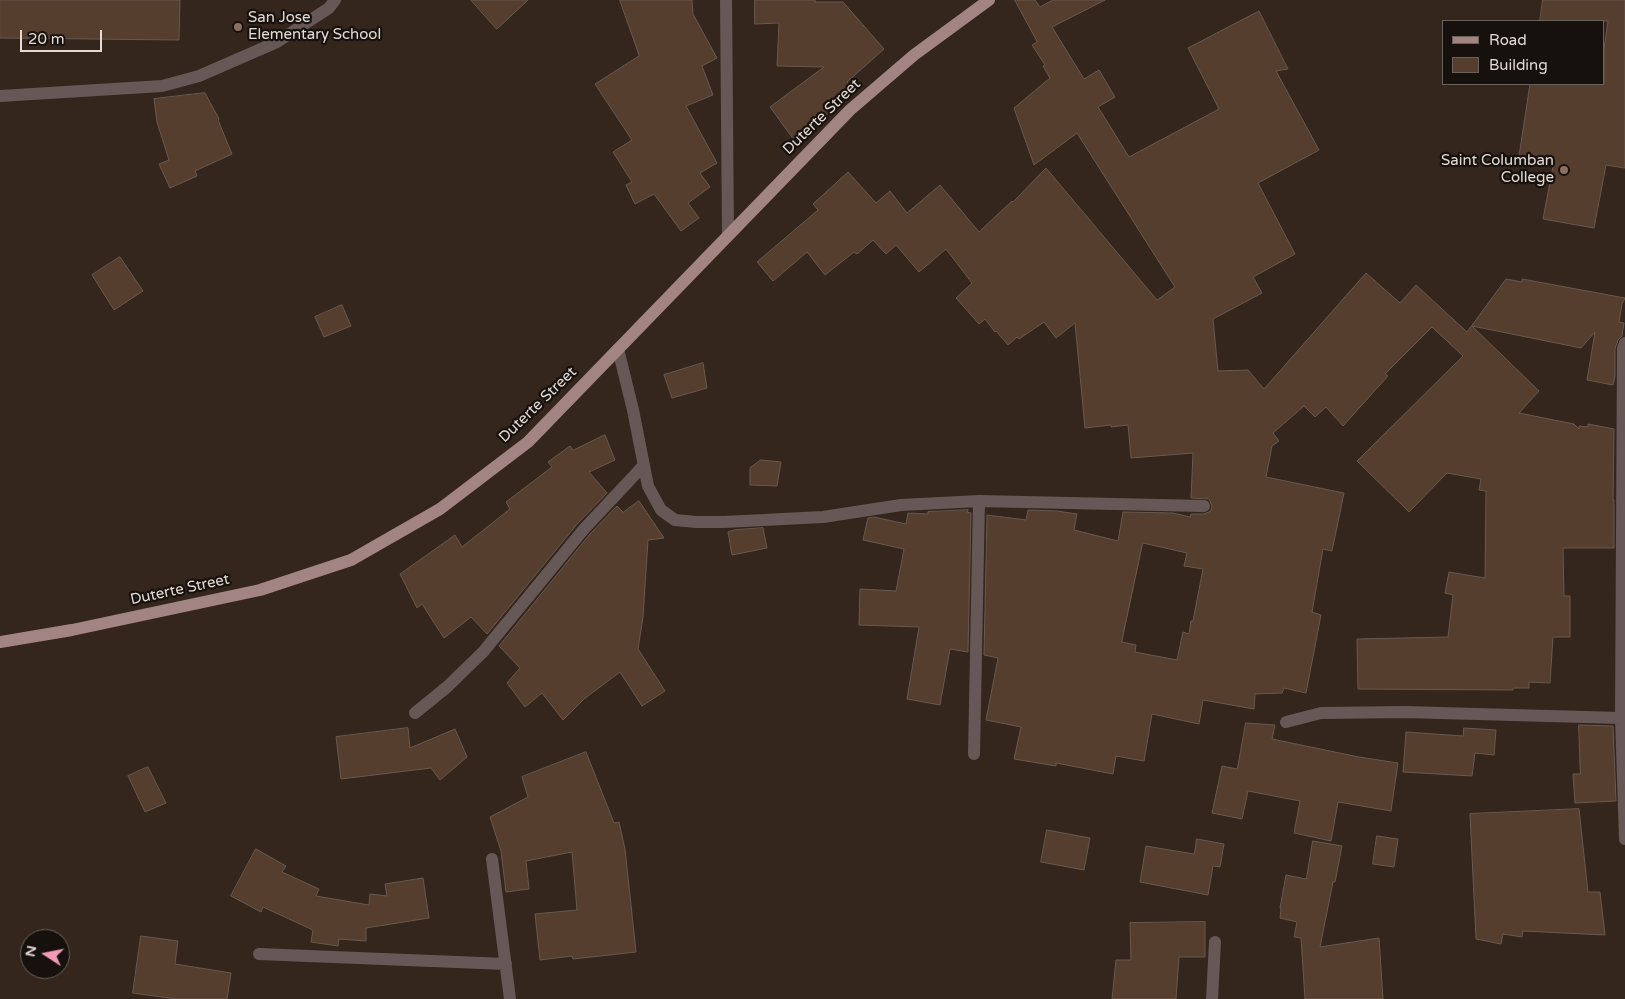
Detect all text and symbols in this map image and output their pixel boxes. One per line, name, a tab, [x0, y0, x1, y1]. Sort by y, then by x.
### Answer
place label: San Jose Elementary School	[248, 9, 381, 44]
scale bar	[22, 20, 105, 52]
legend	[1442, 20, 1605, 85]
marker: San Jose Elementary School	[232, 21, 244, 33]
text: 20 m	[28, 30, 65, 48]
text: Road	[1489, 31, 1527, 49]
text: Building	[1489, 56, 1548, 74]
street label: Duterte Street	[779, 75, 865, 159]
place label: Saint Columban College	[1441, 152, 1554, 187]
marker: Saint Columban College	[1558, 164, 1570, 176]
street label: Duterte Street	[495, 363, 581, 447]
street label: Duterte Street	[129, 571, 231, 609]
north arrow	[20, 929, 70, 979]
text: N	[21, 944, 40, 958]

